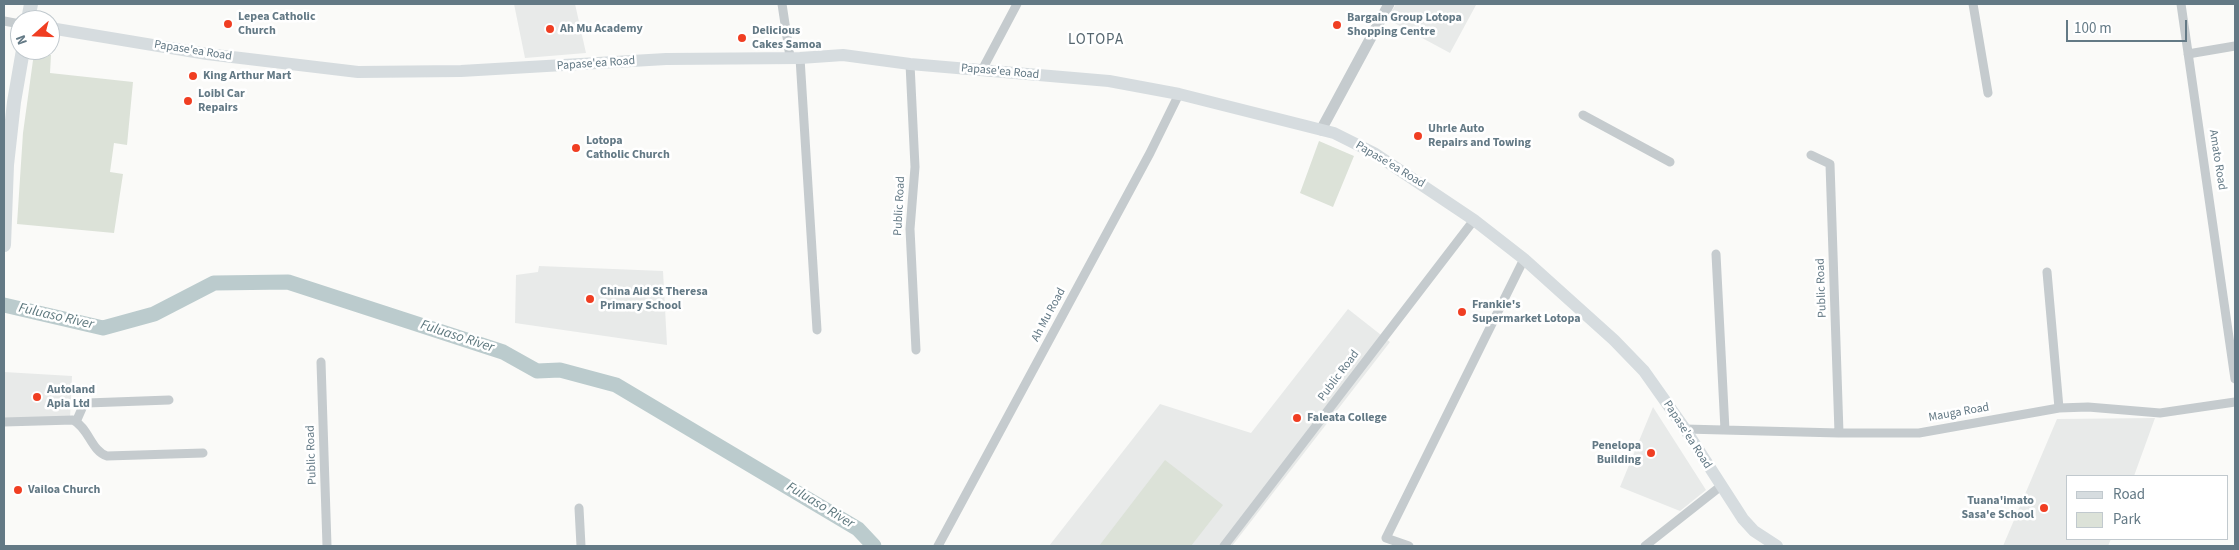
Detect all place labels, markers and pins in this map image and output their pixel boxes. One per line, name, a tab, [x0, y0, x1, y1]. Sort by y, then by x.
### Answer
place label: Lepea Catholic Church	[238, 10, 316, 38]
place label: Bargain Group Lotopa Shopping Centre	[1347, 11, 1462, 39]
marker: Lepea Catholic Church	[222, 18, 234, 30]
marker: Bargain Group Lotopa Shopping Centre	[1331, 19, 1343, 31]
place label: Ah Mu Academy	[560, 22, 643, 36]
marker: Ah Mu Academy	[544, 23, 556, 35]
place label: Delicious Cakes Samoa	[752, 24, 822, 52]
marker: Delicious Cakes Samoa	[736, 32, 748, 44]
place label: King Arthur Mart	[203, 69, 291, 83]
marker: King Arthur Mart	[187, 70, 199, 82]
place label: Loibl Car Repairs	[198, 87, 245, 115]
marker: Loibl Car Repairs	[182, 95, 194, 107]
place label: Uhrle Auto Repairs and Towing	[1428, 122, 1531, 150]
marker: Uhrle Auto Repairs and Towing	[1412, 130, 1424, 142]
place label: Lotopa Catholic Church	[586, 134, 670, 162]
marker: Lotopa Catholic Church	[570, 142, 582, 154]
place label: China Aid St Theresa Primary School	[600, 285, 708, 313]
marker: China Aid St Theresa Primary School	[584, 293, 596, 305]
place label: Frankie's Supermarket Lotopa	[1472, 298, 1581, 326]
marker: Frankie's Supermarket Lotopa	[1456, 306, 1468, 318]
place label: Autoland Apia Ltd	[47, 383, 95, 411]
marker: Autoland Apia Ltd	[31, 391, 43, 403]
place label: Faleata College	[1307, 411, 1387, 425]
marker: Faleata College	[1291, 412, 1303, 424]
place label: Penelopa Building	[1592, 439, 1641, 467]
marker: Penelopa Building	[1645, 447, 1657, 459]
place label: Vailoa Church	[28, 483, 100, 497]
marker: Vailoa Church	[12, 484, 24, 496]
place label: Tuana'imato Sasa'e School	[1961, 494, 2034, 522]
marker: Tuana'imato Sasa'e School	[2038, 502, 2050, 514]

